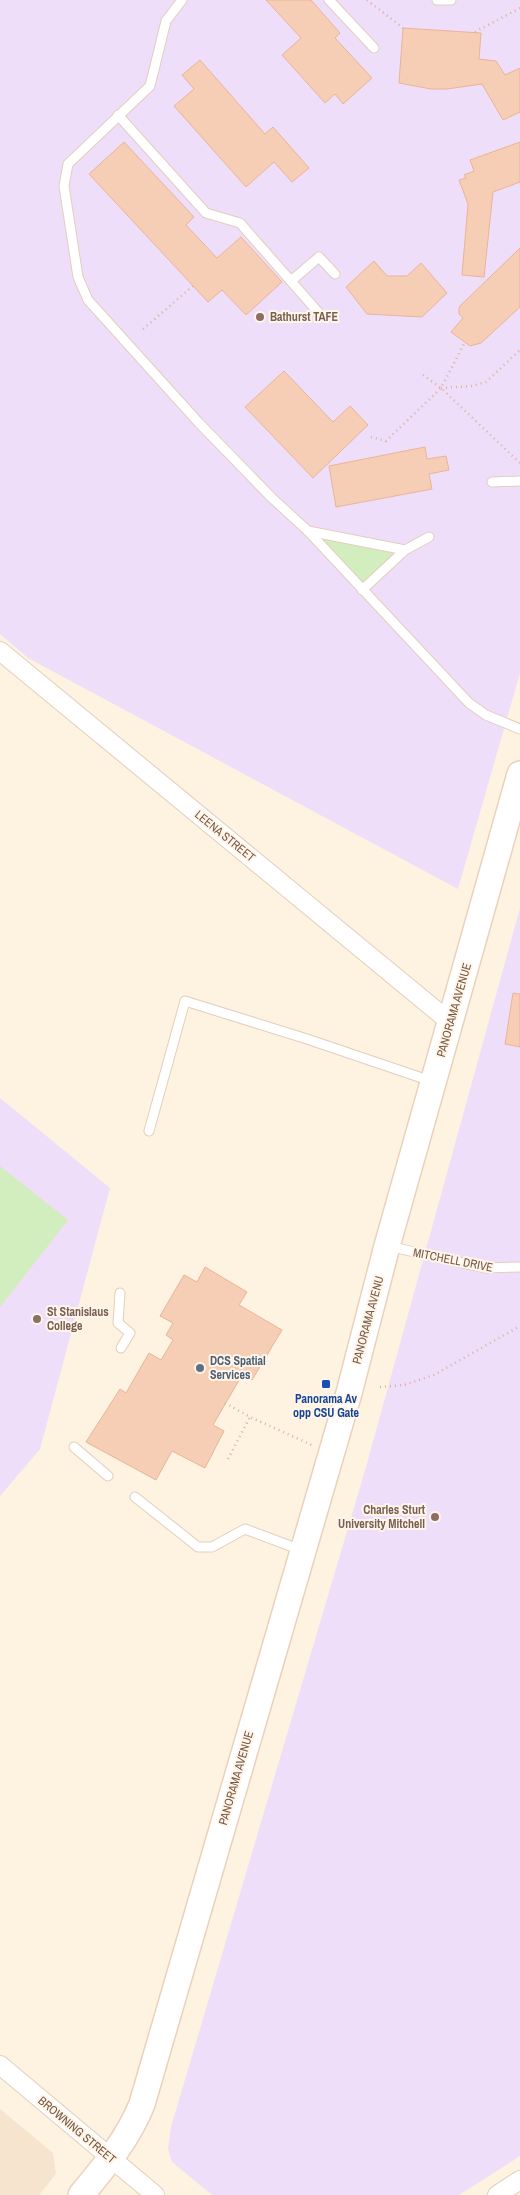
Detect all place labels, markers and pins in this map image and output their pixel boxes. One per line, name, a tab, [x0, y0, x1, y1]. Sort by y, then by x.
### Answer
place label: Bathurst TAFE	[270, 309, 339, 325]
marker: Bathurst TAFE	[254, 311, 266, 323]
place label: St Stanislaus College	[47, 1304, 109, 1334]
marker: St Stanislaus College	[31, 1313, 43, 1325]
place label: DCS Spatial Services	[210, 1353, 266, 1383]
marker: DCS Spatial Services	[194, 1362, 206, 1374]
marker: Panorama Av opp CSU Gate	[320, 1378, 332, 1390]
place label: Panorama Av opp CSU Gate	[293, 1391, 360, 1421]
place label: Charles Sturt University Mitchell	[338, 1502, 426, 1532]
marker: Charles Sturt University Mitchell	[429, 1511, 441, 1523]

